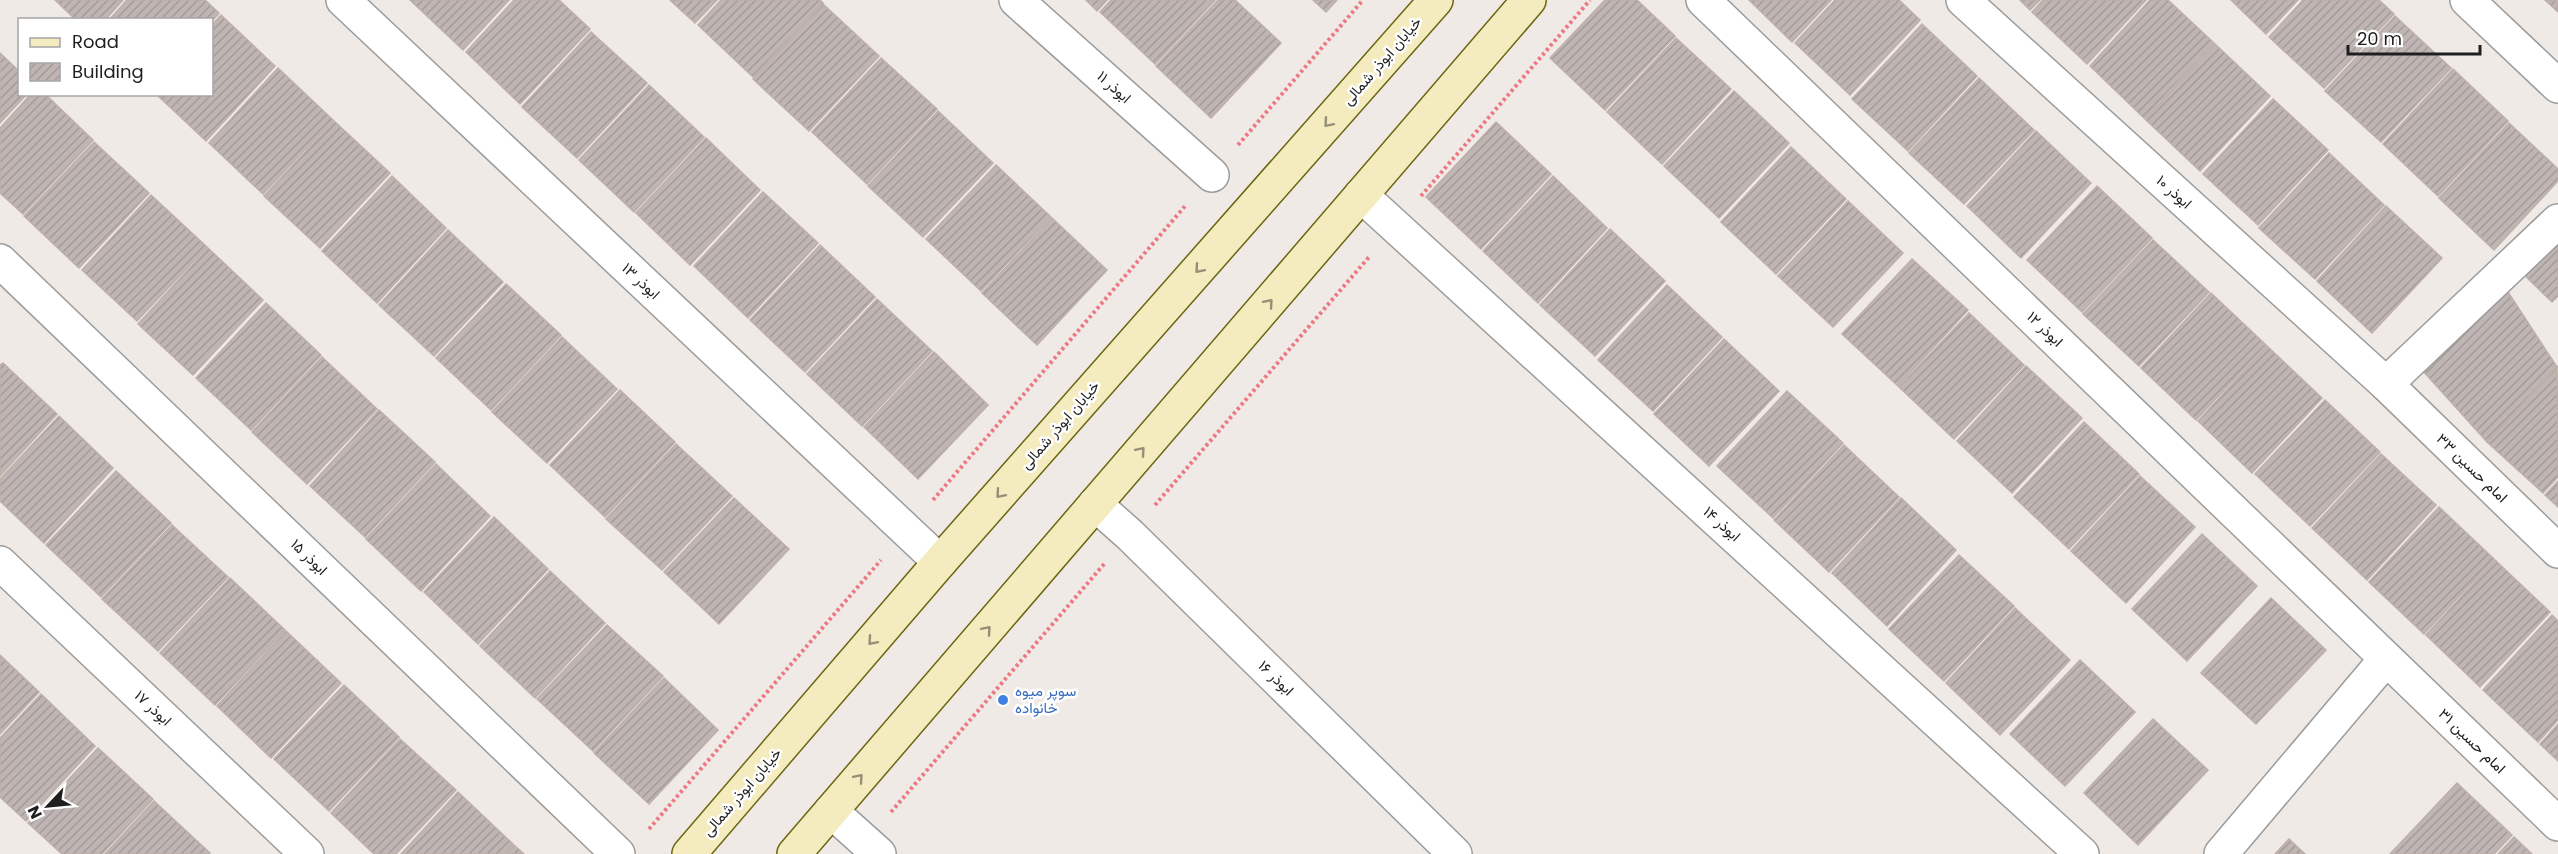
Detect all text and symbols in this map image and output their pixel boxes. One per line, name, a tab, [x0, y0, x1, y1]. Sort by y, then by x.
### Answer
street label: خیابان ابوذر شمالی	[1337, 12, 1426, 110]
legend	[18, 18, 213, 96]
scale bar	[2348, 18, 2480, 56]
text: 20 m	[2357, 26, 2402, 51]
text: Road	[72, 29, 119, 54]
text: Building	[72, 59, 144, 84]
street label: ابوذر ۱۱	[1093, 66, 1136, 108]
one-way arrow	[1324, 116, 1335, 127]
street label: ابوذر ۱۰	[2152, 170, 2197, 213]
street label: ابوذر ۱۳	[618, 258, 665, 304]
one-way arrow	[1195, 262, 1206, 273]
one-way arrow	[1262, 299, 1273, 310]
street label: ابوذر ۱۲	[2023, 306, 2068, 351]
street label: خیابان ابوذر شمالی	[1015, 376, 1104, 474]
street label: امام حسین ۳۳	[2432, 428, 2513, 507]
one-way arrow	[1134, 447, 1145, 458]
one-way arrow	[996, 487, 1007, 497]
street label: ابوذر ۱۴	[1699, 501, 1746, 546]
street label: ابوذر ۱۵	[286, 534, 333, 580]
one-way arrow	[980, 626, 991, 637]
one-way arrow	[868, 634, 879, 645]
street label: ابوذر ۱۶	[1254, 655, 1299, 700]
place label: سوپر میوه خانواده	[1015, 680, 1077, 718]
street label: ابوذر ۱۷	[130, 685, 177, 730]
marker: سوپر میوه خانواده	[996, 693, 1010, 707]
street label: امام حسین ۳۱	[2434, 703, 2511, 778]
street label: خیابان ابوذر شمالی	[697, 743, 786, 841]
one-way arrow	[852, 774, 863, 785]
north arrow	[18, 776, 78, 836]
text: N	[22, 802, 48, 823]

